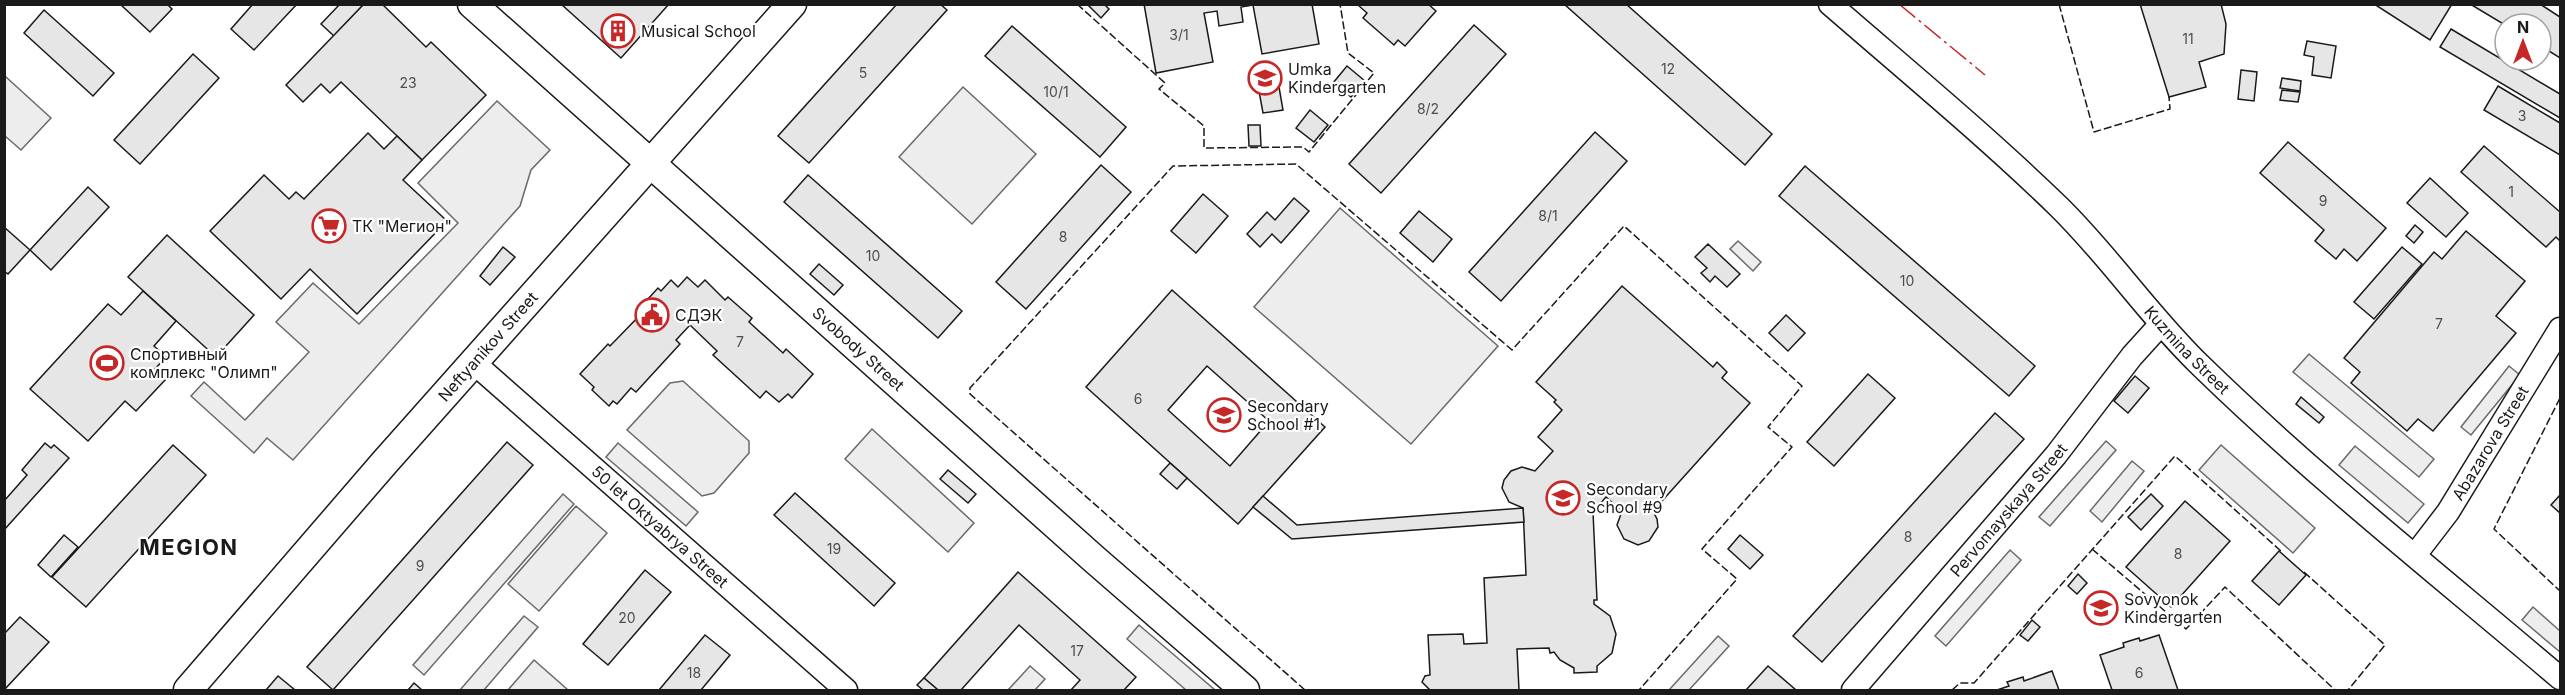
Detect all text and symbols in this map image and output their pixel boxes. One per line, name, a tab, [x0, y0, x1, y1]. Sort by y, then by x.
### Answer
north arrow	[2493, 12, 2553, 72]
building icon: Musical School	[600, 13, 636, 49]
text: N	[2517, 17, 2529, 37]
place label: Musical School	[641, 21, 756, 41]
house number: 3/1	[1169, 26, 1189, 43]
house number: 11	[2182, 30, 2194, 47]
place label: Umka Kindergarten	[1288, 59, 1386, 97]
school or university icon: Umka Kindergarten	[1247, 60, 1283, 96]
house number: 12	[1661, 60, 1675, 77]
house number: 5	[859, 64, 867, 81]
house number: 23	[399, 74, 417, 91]
house number: 10/1	[1043, 83, 1069, 100]
house number: 8/2	[1417, 100, 1439, 117]
house number: 3	[2518, 107, 2526, 124]
house number: 1	[2508, 183, 2514, 200]
house number: 9	[2319, 192, 2327, 209]
house number: 8/1	[1538, 207, 1558, 224]
supermarket icon: ТК "Мегион"	[311, 208, 347, 244]
place label: ТК "Мегион"	[352, 216, 452, 236]
house number: 8	[1059, 228, 1067, 245]
house number: 10	[866, 247, 880, 264]
house number: 10	[1900, 272, 1914, 289]
street label: Neftyanikov Street	[434, 287, 542, 405]
public building icon: СДЭК	[634, 297, 670, 333]
street label: Kuzmina Street	[2140, 302, 2234, 398]
street label: Svobody Street	[808, 303, 909, 395]
place label: СДЭК	[675, 305, 722, 325]
house number: 7	[2435, 315, 2443, 332]
house number: 7	[736, 333, 744, 350]
place label: Спортивный комплекс "Олимп"	[130, 344, 278, 382]
sports icon: Спортивный комплекс "Олимп"	[89, 345, 125, 381]
street label: Abazarova Street	[2448, 382, 2533, 504]
house number: 6	[1134, 390, 1142, 407]
place label: Secondary School #1	[1247, 396, 1329, 434]
school or university icon: Secondary School #1	[1206, 397, 1242, 433]
street label: Pervomayskaya Street	[1946, 439, 2071, 581]
street label: 50 let Oktyabrya Street	[588, 461, 732, 592]
place label: Secondary School #9	[1586, 479, 1668, 517]
school or university icon: Secondary School #9	[1545, 480, 1581, 516]
house number: 8	[1904, 528, 1912, 545]
district label: MEGION	[139, 534, 239, 560]
house number: 19	[827, 540, 841, 557]
house number: 8	[2174, 545, 2182, 562]
house number: 9	[416, 557, 424, 574]
place label: Sovyonok Kindergarten	[2124, 589, 2222, 627]
school or university icon: Sovyonok Kindergarten	[2083, 590, 2119, 626]
house number: 20	[618, 609, 636, 626]
house number: 17	[1070, 642, 1084, 659]
house number: 18	[687, 664, 701, 681]
house number: 6	[2135, 664, 2143, 681]

